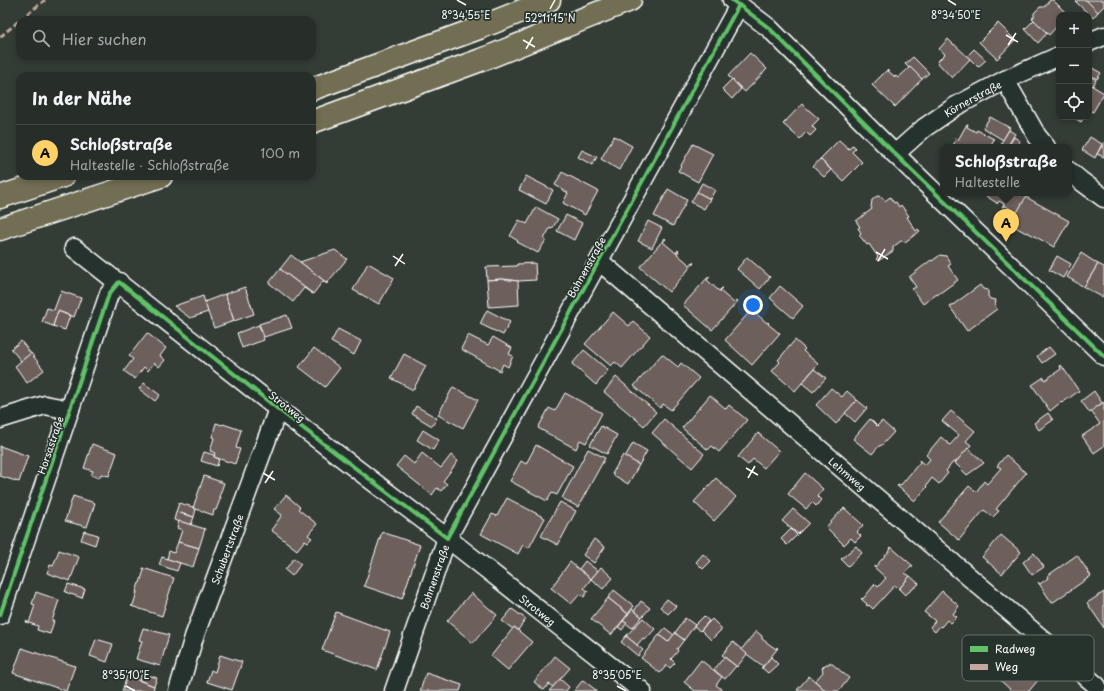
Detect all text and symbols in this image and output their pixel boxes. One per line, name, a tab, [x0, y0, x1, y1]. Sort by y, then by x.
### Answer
text: 8°34'55"E	[441, 7, 491, 22]
text: 8°34'50"E	[931, 7, 981, 22]
text: 52°11'15"N	[524, 10, 576, 25]
map controls	[1056, 12, 1092, 120]
button: +	[1056, 12, 1092, 48]
search box	[16, 16, 316, 60]
icon: search	[30, 27, 52, 49]
text: Hier suchen	[62, 27, 147, 50]
button: −	[1056, 48, 1092, 84]
street label: Körnerstraße	[941, 76, 1004, 120]
button: locate	[1056, 84, 1092, 120]
text: In der Nähe	[32, 85, 131, 111]
text: Schloßstraße	[70, 132, 172, 155]
text: A	[40, 143, 50, 162]
text: 100 m	[260, 143, 300, 162]
popup	[940, 144, 1072, 196]
text: Schloßstraße	[955, 149, 1057, 172]
text: Haltestelle · Schloßstraße	[70, 155, 229, 174]
text: Haltestelle	[955, 172, 1020, 191]
pin: A	[993, 209, 1019, 242]
street label: Bohnenstraße	[563, 234, 609, 300]
your location	[743, 295, 763, 315]
street label: Strotweg	[266, 387, 308, 425]
street label: Horsastraße	[33, 414, 67, 476]
street label: Lehmweg	[826, 453, 870, 493]
street label: Schubertstraße	[207, 512, 246, 586]
street label: Bohnenstraße	[415, 542, 452, 611]
street label: Strotweg	[516, 590, 559, 628]
legend	[962, 635, 1094, 681]
text: Radweg	[995, 640, 1035, 657]
text: Weg	[995, 658, 1018, 675]
text: 8°35'10"E	[102, 667, 150, 682]
text: 8°35'05"E	[592, 667, 642, 682]

